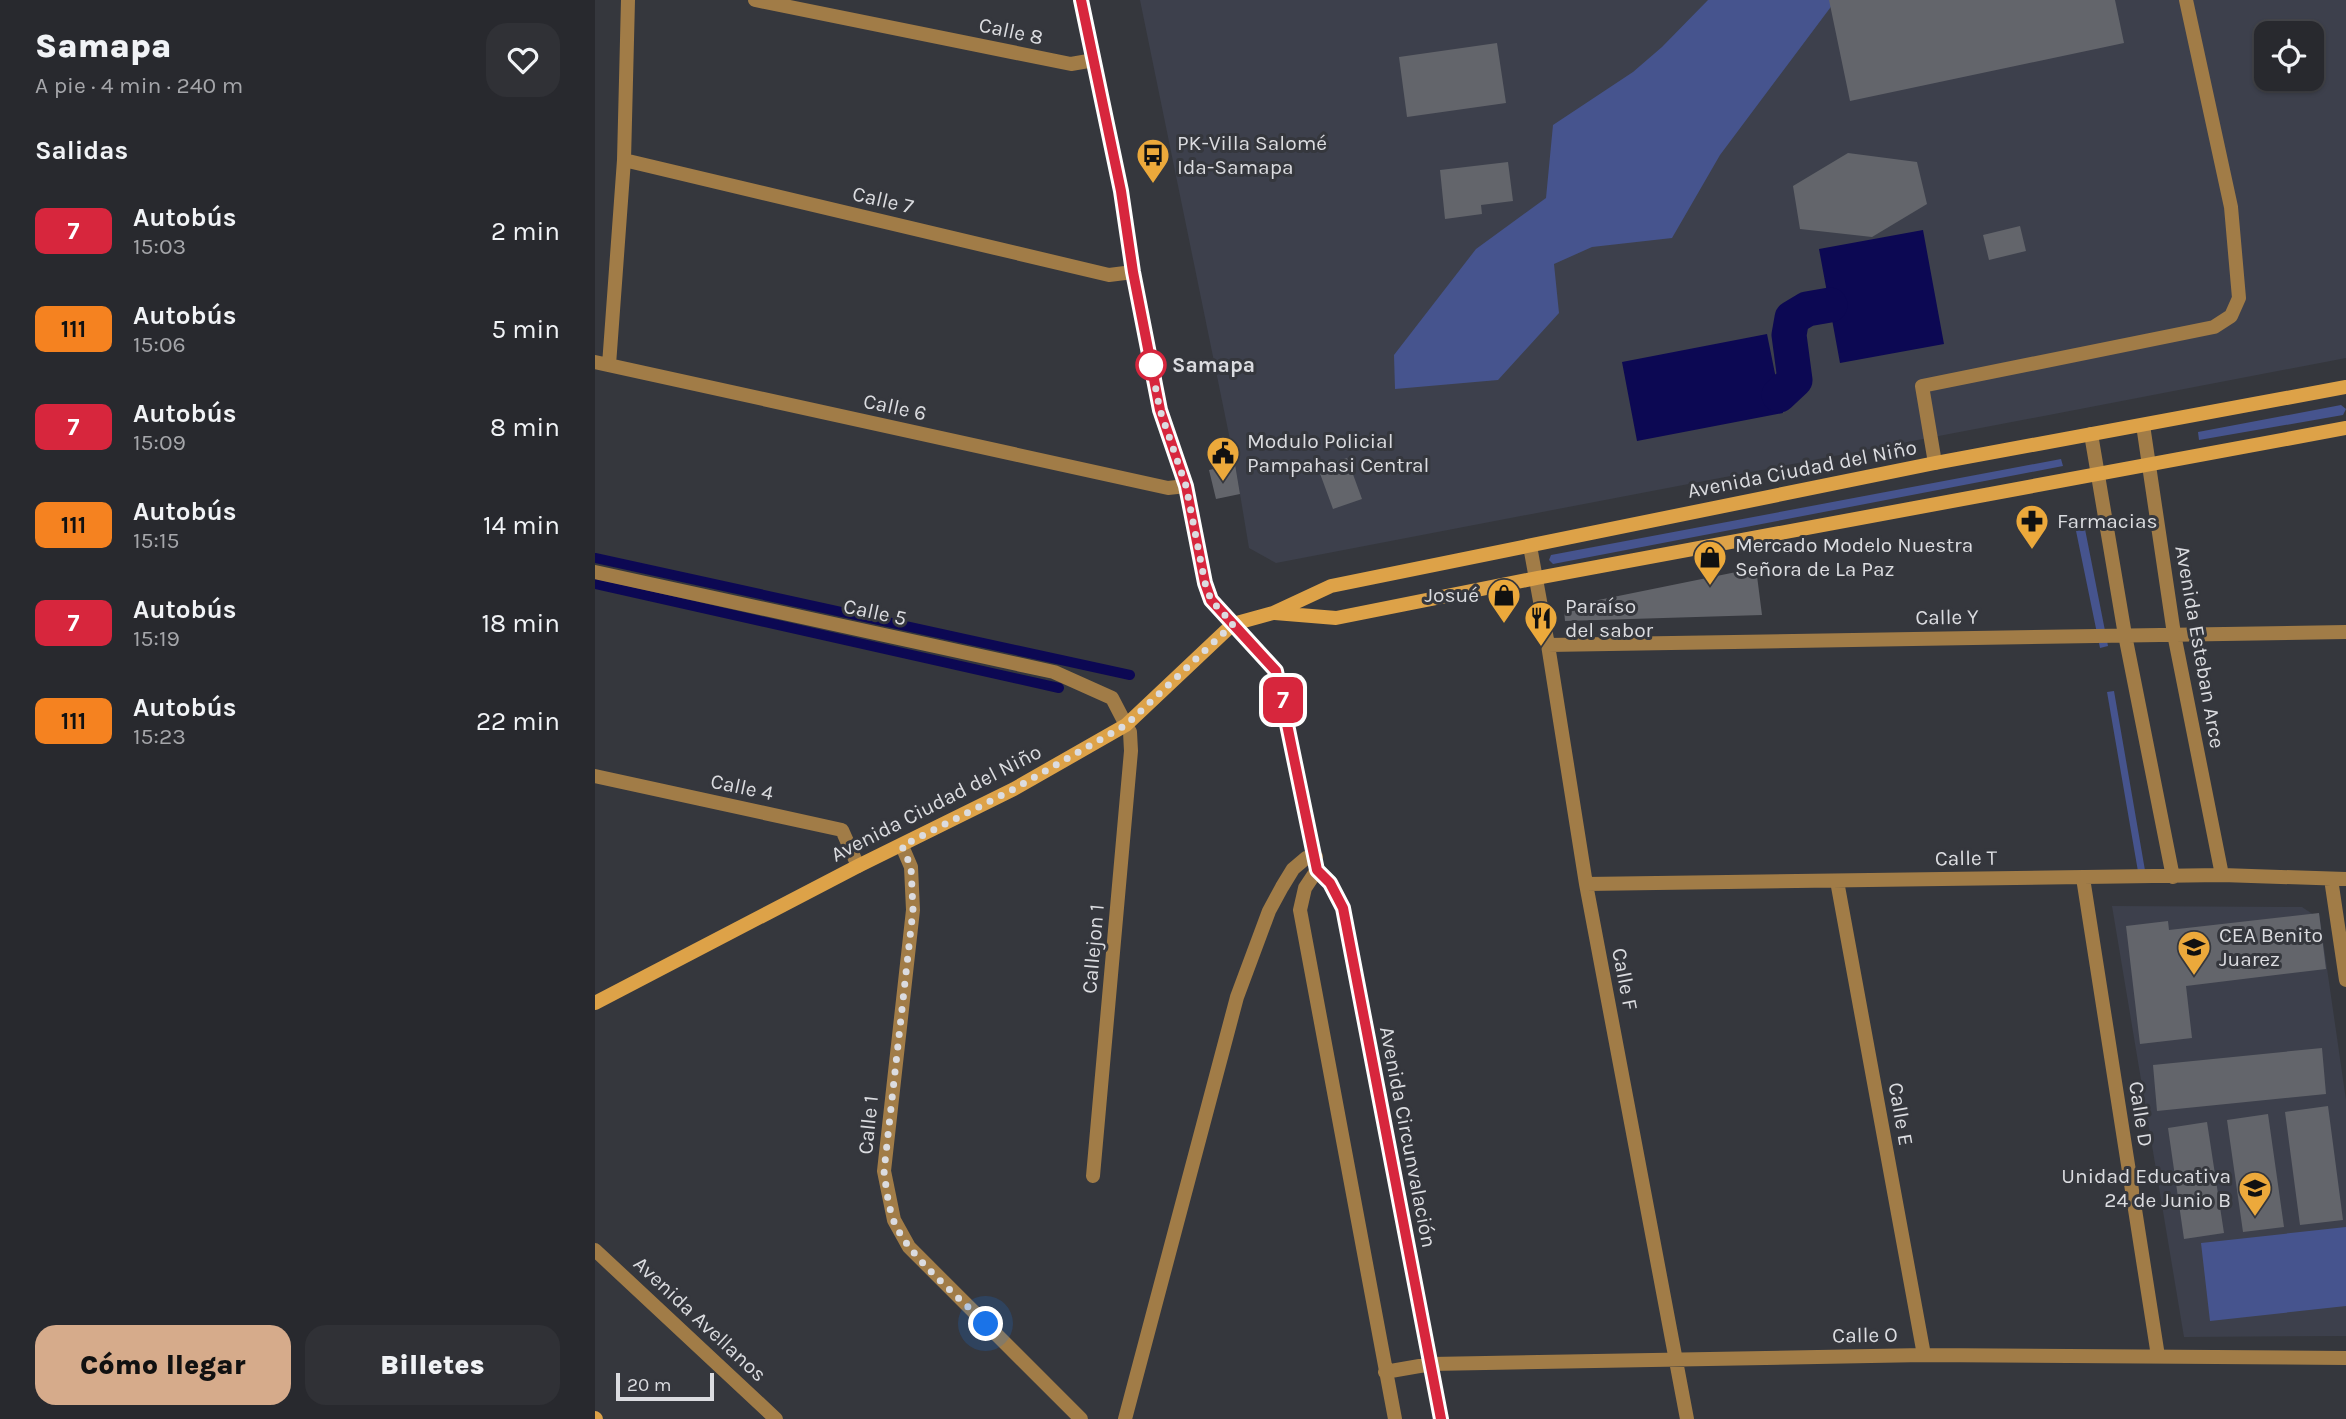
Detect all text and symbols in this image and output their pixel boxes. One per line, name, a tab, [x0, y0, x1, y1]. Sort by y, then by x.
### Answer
street label: Calle 8	[977, 13, 1045, 49]
map controls	[2254, 21, 2324, 91]
button: locate	[2254, 21, 2324, 91]
button: heart	[486, 23, 560, 97]
text: Samapa	[35, 27, 171, 65]
text: A pie · 4 min · 240 m	[35, 72, 243, 99]
place label: PK-Villa Salomé Ida-Samapa	[1177, 131, 1327, 179]
text: Salidas	[35, 135, 128, 166]
bus stop icon: PK-Villa Salomé Ida-Samapa	[1134, 136, 1172, 185]
street label: Calle 7	[850, 181, 916, 219]
text: Autobús	[133, 202, 237, 233]
text: 2 min	[491, 216, 560, 247]
text: 7	[68, 217, 79, 245]
text: 15:03	[133, 233, 186, 260]
text: Autobús	[133, 300, 237, 331]
text: 5 min	[491, 314, 560, 345]
text: 111	[61, 315, 86, 343]
text: 15:06	[133, 331, 186, 358]
marker: Samapa	[1136, 350, 1166, 380]
place label: Samapa	[1172, 353, 1255, 377]
street label: Calle 6	[861, 389, 929, 425]
text: Autobús	[133, 398, 237, 429]
text: 8 min	[490, 412, 560, 443]
text: 7	[68, 413, 79, 441]
text: 15:09	[133, 429, 186, 456]
place label: Modulo Policial Pampahasi Central	[1247, 429, 1429, 477]
public building icon: Modulo Policial Pampahasi Central	[1204, 434, 1242, 483]
street label: Avenida Ciudad del Niño	[1685, 435, 1919, 503]
text: Autobús	[133, 496, 237, 527]
pharmacy icon: Farmacias	[2013, 502, 2051, 551]
place label: Farmacias	[2057, 509, 2158, 533]
text: 14 min	[483, 510, 560, 541]
text: 111	[61, 511, 86, 539]
text: 15:15	[133, 527, 179, 554]
place label: Mercado Modelo Nuestra Señora de La Paz	[1735, 533, 1973, 581]
shop icon: Mercado Modelo Nuestra Señora de La Paz	[1691, 538, 1729, 587]
street label: Avenida Esteban Arce	[2170, 544, 2230, 750]
shop icon: Josué	[1485, 576, 1523, 625]
place label: Josué	[1425, 583, 1479, 607]
text: Autobús	[133, 594, 237, 625]
street label: Calle 5	[841, 594, 909, 630]
place label: Paraíso del sabor	[1565, 594, 1654, 642]
restaurant icon: Paraíso del sabor	[1522, 599, 1560, 648]
street label: Calle Y	[1915, 604, 1979, 630]
text: 18 min	[481, 608, 560, 639]
text: 7	[68, 609, 79, 637]
text: 15:19	[133, 625, 180, 652]
line badge: 7	[1260, 677, 1306, 723]
text: 7	[1277, 686, 1289, 714]
text: Autobús	[133, 692, 237, 723]
text: 22 min	[476, 706, 560, 737]
text: 111	[61, 707, 86, 735]
text: 15:23	[133, 723, 186, 750]
street label: Avenida Ciudad del Niño	[827, 739, 1045, 867]
street label: Calle 4	[708, 769, 776, 805]
street label: Calle T	[1935, 845, 1998, 871]
street label: Callejon 1	[1077, 903, 1109, 995]
place label: CEA Benito Juarez	[2219, 923, 2323, 971]
school or university icon: CEA Benito Juarez	[2175, 928, 2213, 977]
street label: Calle F	[1607, 946, 1643, 1012]
street label: Avenida Circunvalación	[1375, 1024, 1441, 1250]
street label: Calle D	[2124, 1080, 2158, 1148]
street label: Calle E	[1884, 1081, 1918, 1147]
street label: Calle 1	[853, 1094, 883, 1156]
place label: Unidad Educativa 24 de Junio B	[2061, 1164, 2231, 1212]
school or university icon: Unidad Educativa 24 de Junio B	[2236, 1169, 2274, 1218]
street label: Avenida Avellanos	[629, 1251, 771, 1387]
your location	[968, 1306, 1003, 1341]
street label: Calle O	[1832, 1322, 1898, 1348]
button: Cómo llegar	[35, 1325, 291, 1405]
button: Billetes	[305, 1325, 560, 1405]
scale bar	[616, 1370, 714, 1402]
text: 20 m	[627, 1374, 672, 1396]

